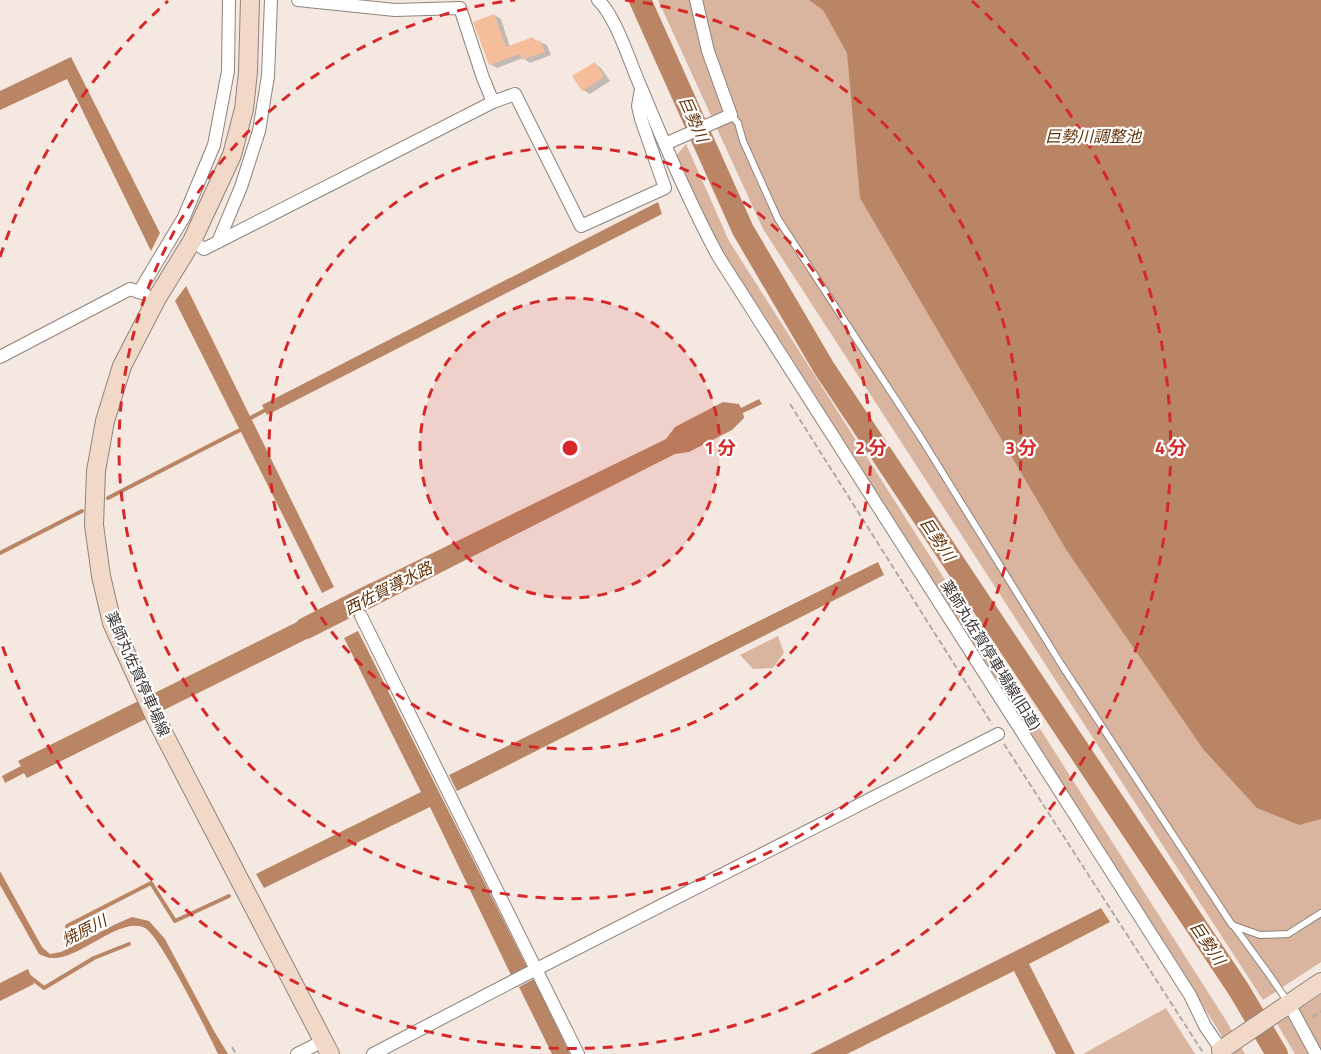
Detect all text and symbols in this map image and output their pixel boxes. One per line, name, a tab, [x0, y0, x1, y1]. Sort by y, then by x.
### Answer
water label: 巨勢川	[673, 92, 716, 148]
water label: 巨勢川調整池	[1045, 124, 1143, 148]
text: 1 分	[704, 434, 736, 461]
text: 2 分	[855, 434, 887, 461]
text: 3 分	[1005, 434, 1037, 461]
text: 4 分	[1155, 434, 1187, 461]
centre of rings	[560, 438, 580, 458]
water label: 巨勢川	[915, 512, 962, 567]
water label: 西佐賀導水路	[340, 555, 438, 620]
street label: 薬師丸佐賀停車場線(旧道)	[935, 576, 1047, 734]
street label: 薬師丸佐賀停車場線	[100, 608, 176, 740]
water label: 焼原川	[57, 908, 113, 952]
water label: 巨勢川	[1185, 916, 1232, 971]

